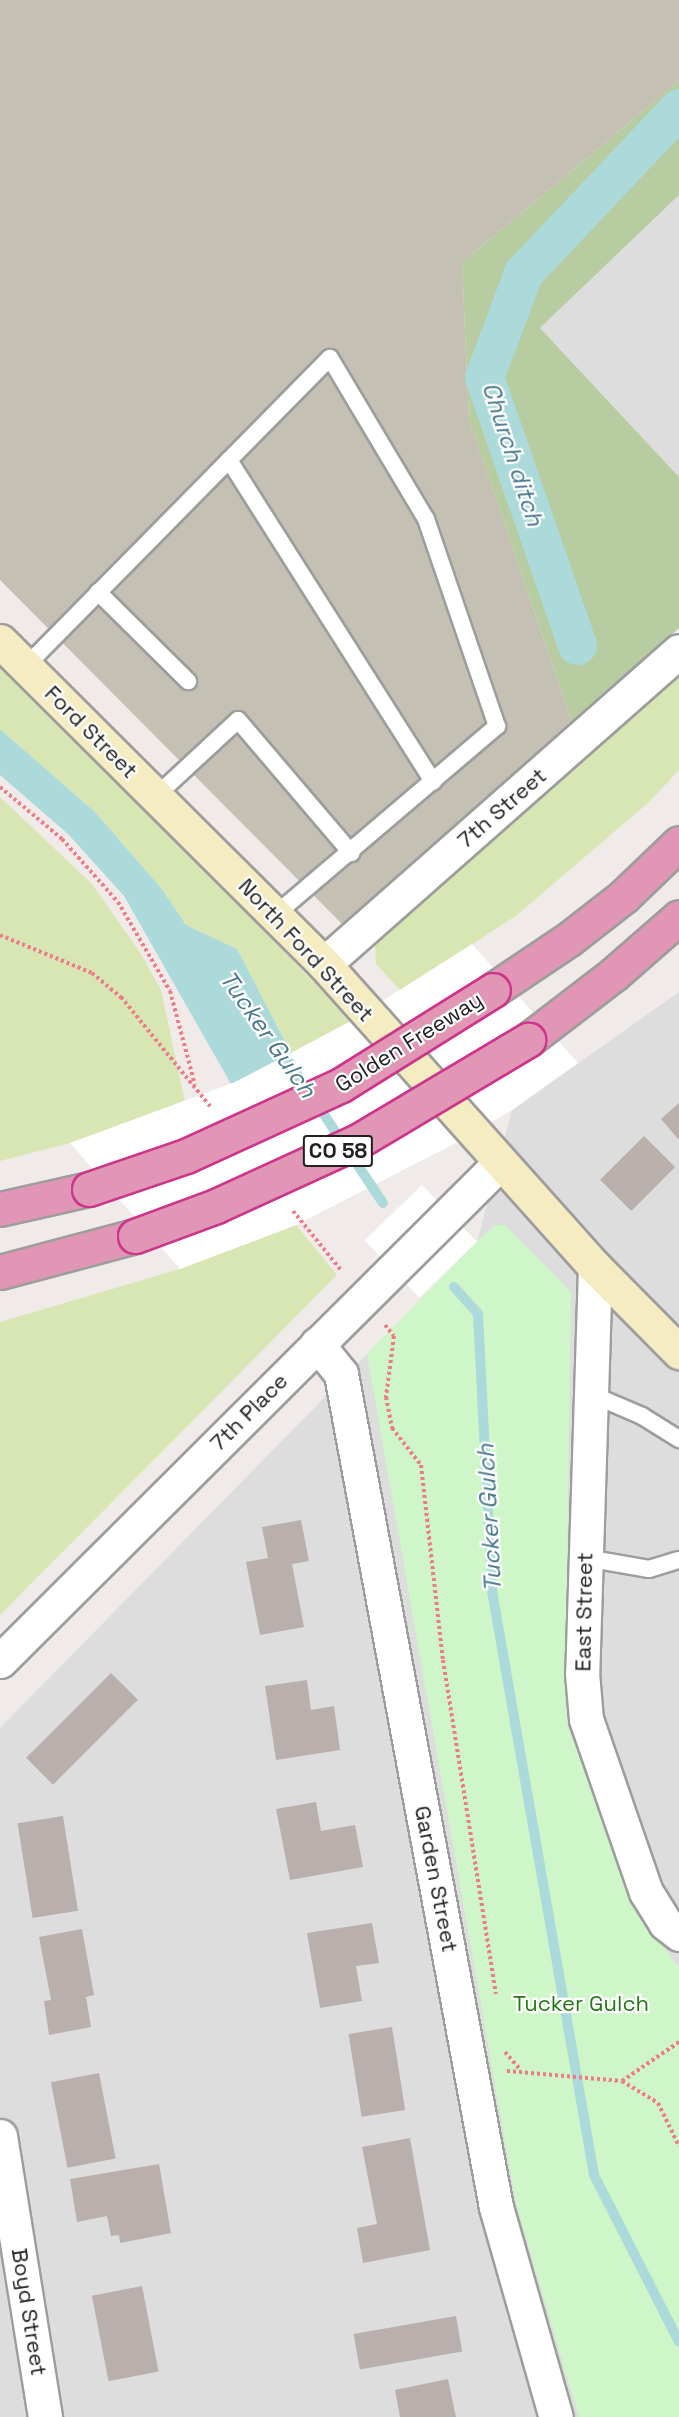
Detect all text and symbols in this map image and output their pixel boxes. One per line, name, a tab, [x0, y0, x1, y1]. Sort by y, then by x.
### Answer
water label: Church ditch	[476, 378, 550, 530]
street label: Ford Street	[39, 680, 143, 784]
street label: 7th Street	[452, 762, 552, 854]
street label: North Ford Street	[233, 873, 379, 1027]
water label: Tucker Gulch	[214, 965, 322, 1103]
street label: Golden Freeway	[330, 986, 488, 1098]
road number: CO 58	[302, 1133, 374, 1169]
street label: 7th Place	[205, 1368, 293, 1456]
water label: Tucker Gulch	[471, 1443, 507, 1593]
street label: East Street	[570, 1552, 598, 1672]
street label: Garden Street	[409, 1804, 463, 1954]
park label: Tucker Gulch	[513, 1991, 649, 2017]
street label: Boyd Street	[6, 2246, 52, 2378]

